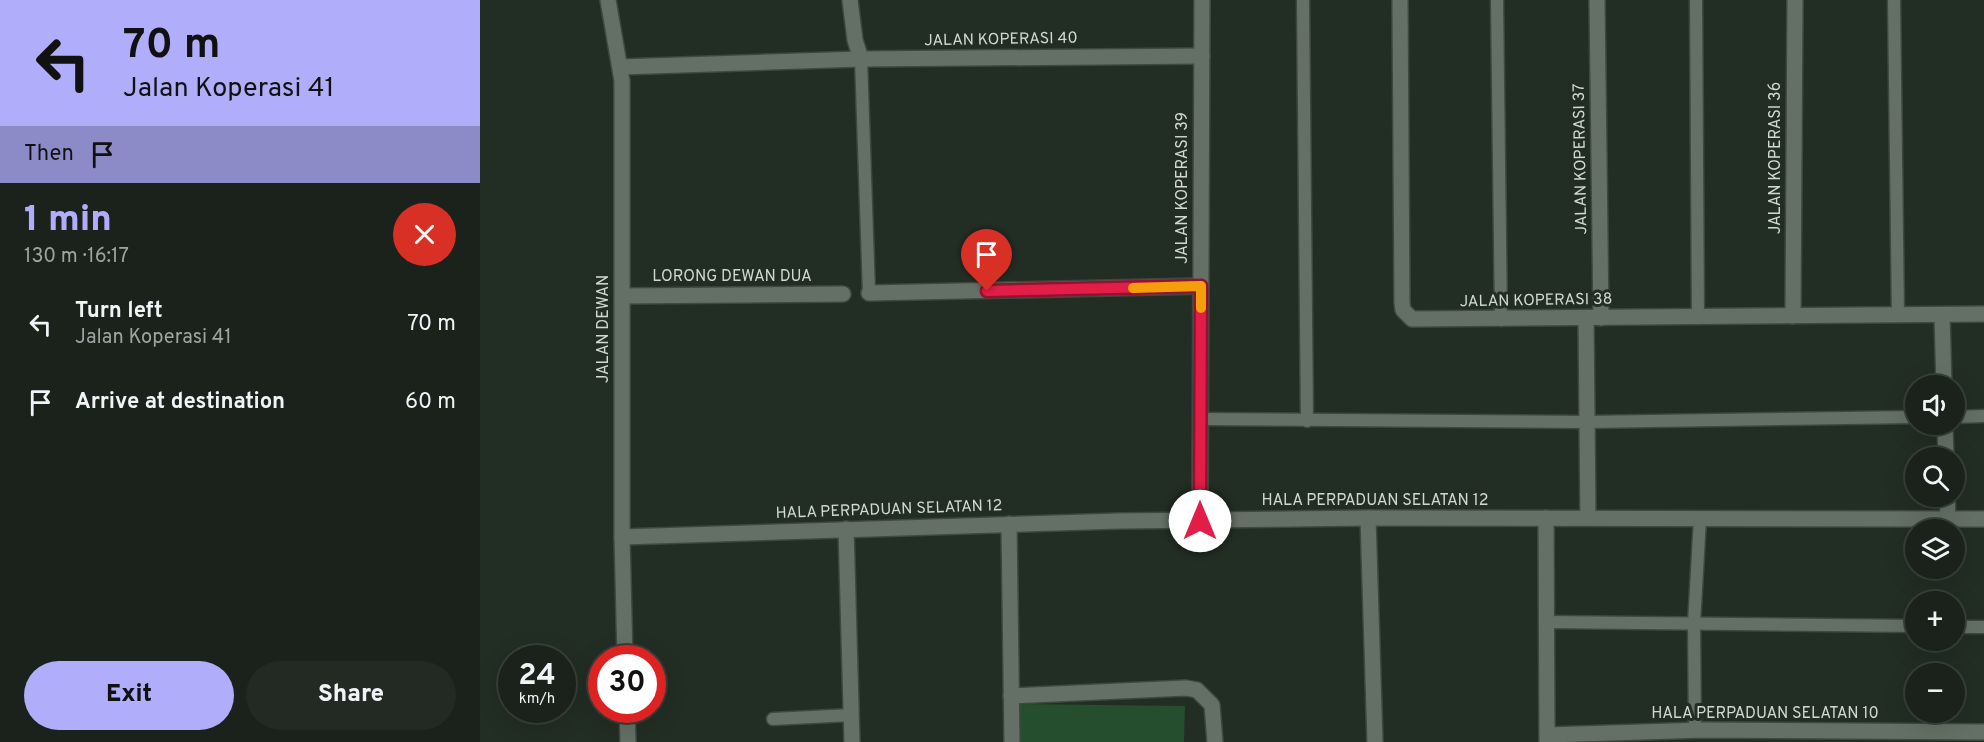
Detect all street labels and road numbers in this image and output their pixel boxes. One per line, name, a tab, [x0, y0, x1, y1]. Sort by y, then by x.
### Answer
street label: JALAN KOPERASI 40	[924, 29, 1078, 51]
street label: JALAN KOPERASI 36	[1766, 82, 1786, 234]
street label: JALAN KOPERASI 37	[1570, 83, 1592, 235]
street label: JALAN KOPERASI 39	[1173, 112, 1193, 264]
street label: LORONG DEWAN DUA	[652, 267, 812, 287]
street label: JALAN DEWAN	[594, 275, 614, 383]
street label: JALAN KOPERASI 38	[1459, 290, 1613, 312]
street label: HALA PERPADUAN SELATAN 12	[1262, 491, 1488, 511]
street label: HALA PERPADUAN SELATAN 12	[775, 496, 1003, 524]
street label: HALA PERPADUAN SELATAN 10	[1651, 704, 1879, 724]

